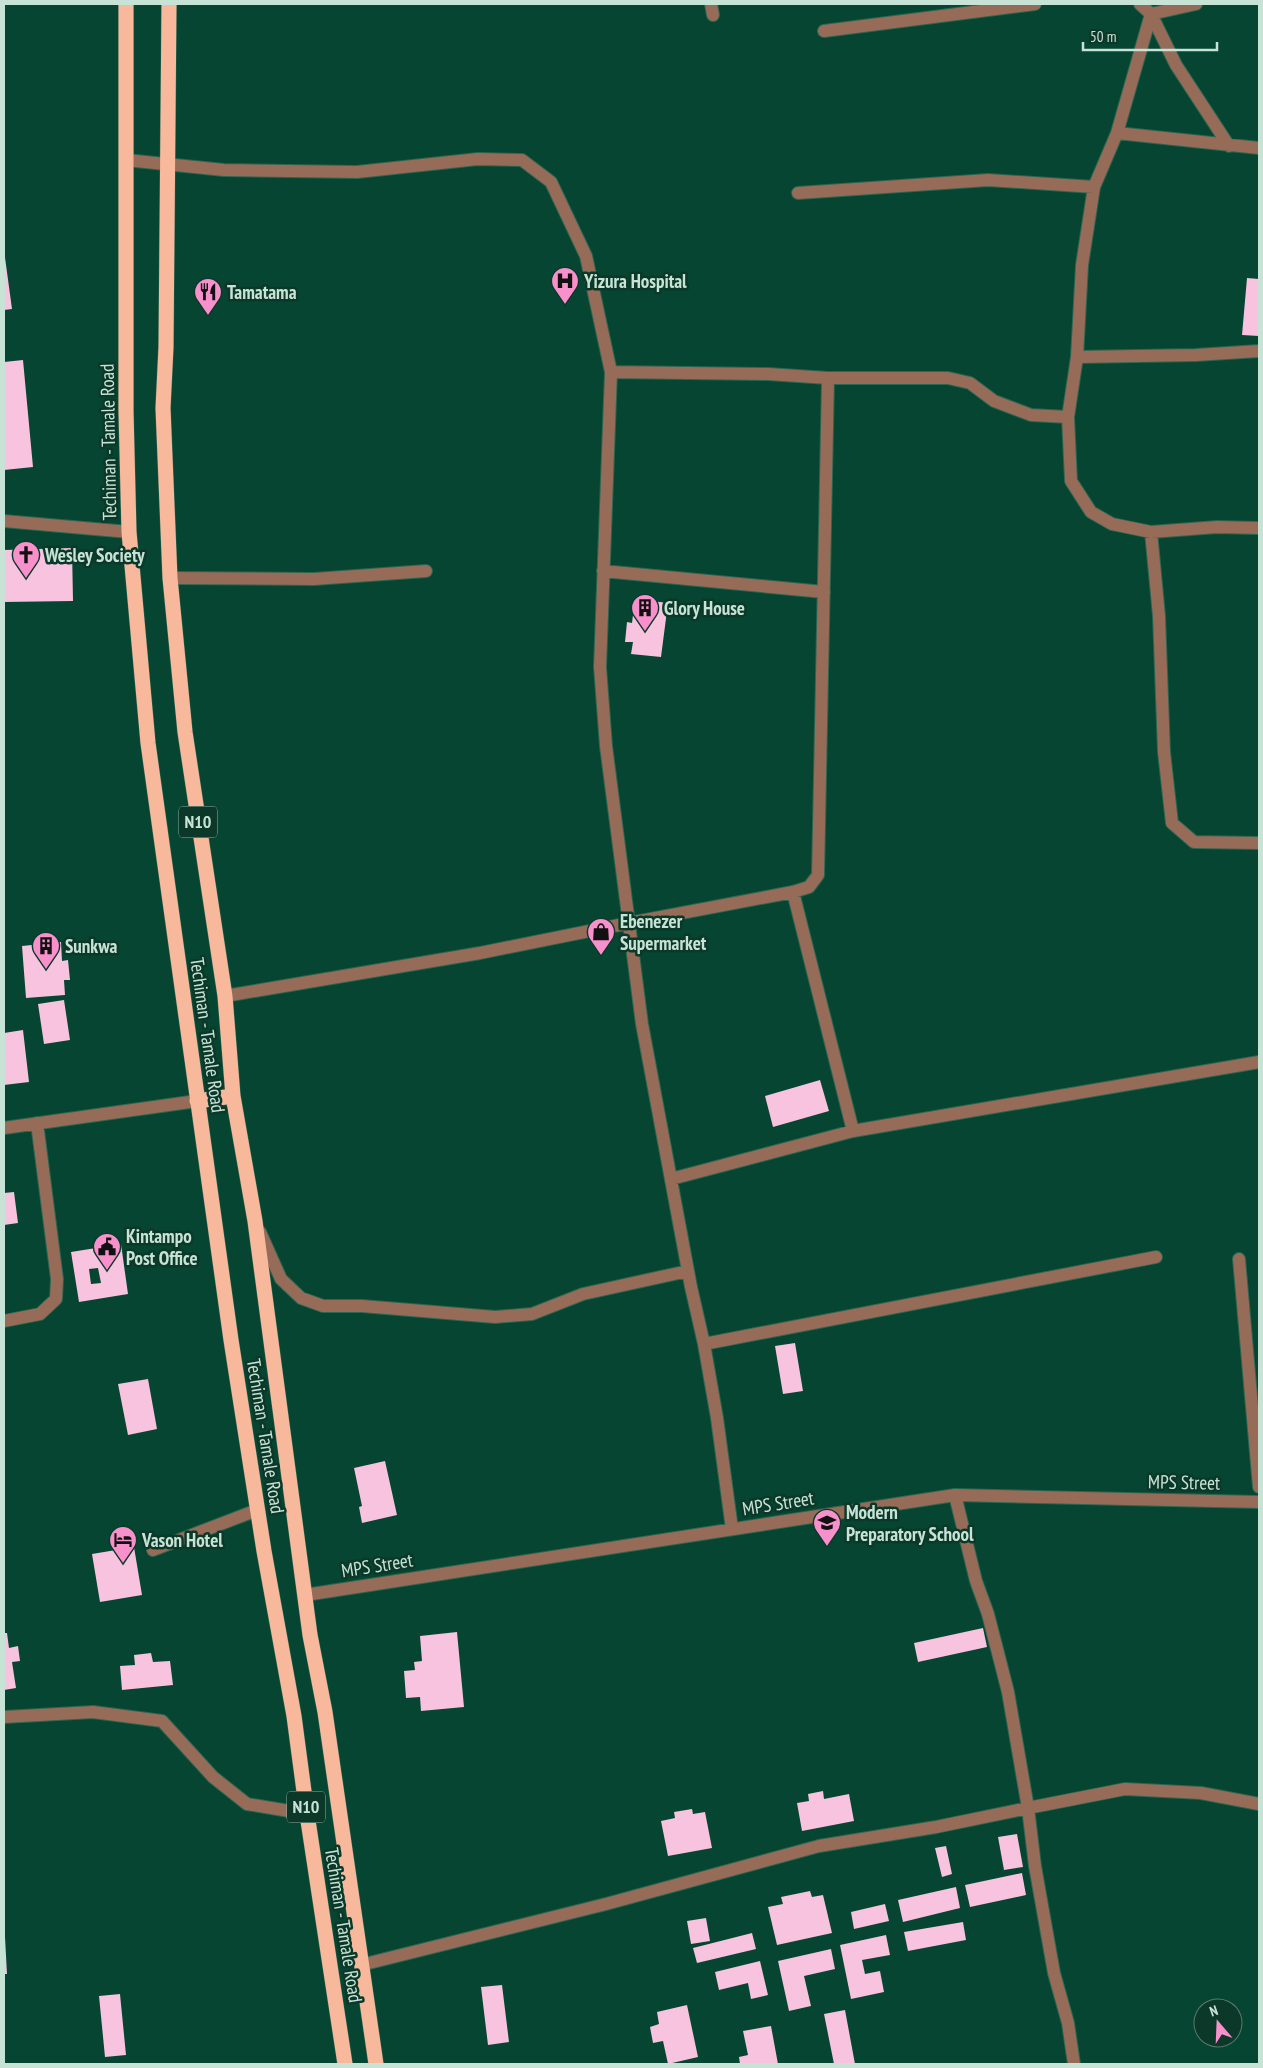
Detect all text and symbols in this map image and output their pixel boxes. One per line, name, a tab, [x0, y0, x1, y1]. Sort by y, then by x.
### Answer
scale bar	[1083, 20, 1217, 52]
text: 50 m	[1090, 27, 1116, 46]
hospital icon: Yizura Hospital	[550, 266, 580, 305]
place label: Yizura Hospital	[583, 269, 687, 293]
restaurant icon: Tamatama	[193, 277, 223, 316]
place label: Tamatama	[227, 280, 297, 304]
street label: Techiman - Tamale Road	[95, 363, 121, 521]
church icon: Wesley Society	[11, 540, 41, 579]
place label: Wesley Society	[44, 543, 145, 567]
building icon: Glory House	[630, 593, 660, 632]
place label: Glory House	[664, 596, 745, 620]
road number: N10	[179, 806, 217, 838]
place label: Ebenezer Supermarket	[620, 909, 707, 955]
shop icon: Ebenezer Supermarket	[586, 917, 616, 956]
building icon: Sunkwa	[31, 931, 61, 970]
place label: Sunkwa	[65, 934, 117, 958]
street label: Techiman - Tamale Road	[185, 956, 231, 1114]
place label: Kintampo Post Office	[126, 1224, 198, 1270]
public building icon: Kintampo Post Office	[92, 1232, 122, 1271]
street label: Techiman - Tamale Road	[242, 1357, 290, 1515]
street label: MPS Street	[1148, 1469, 1221, 1495]
street label: MPS Street	[740, 1485, 816, 1520]
place label: Modern Preparatory School	[846, 1500, 974, 1546]
school or university icon: Modern Preparatory School	[812, 1508, 842, 1547]
hotel icon: Vason Hotel	[108, 1525, 138, 1564]
place label: Vason Hotel	[141, 1528, 223, 1552]
street label: MPS Street	[339, 1547, 415, 1582]
road number: N10	[287, 1791, 325, 1822]
street label: Techiman - Tamale Road	[320, 1846, 368, 2004]
north arrow	[1193, 1998, 1243, 2048]
text: N	[1207, 2001, 1220, 2020]

